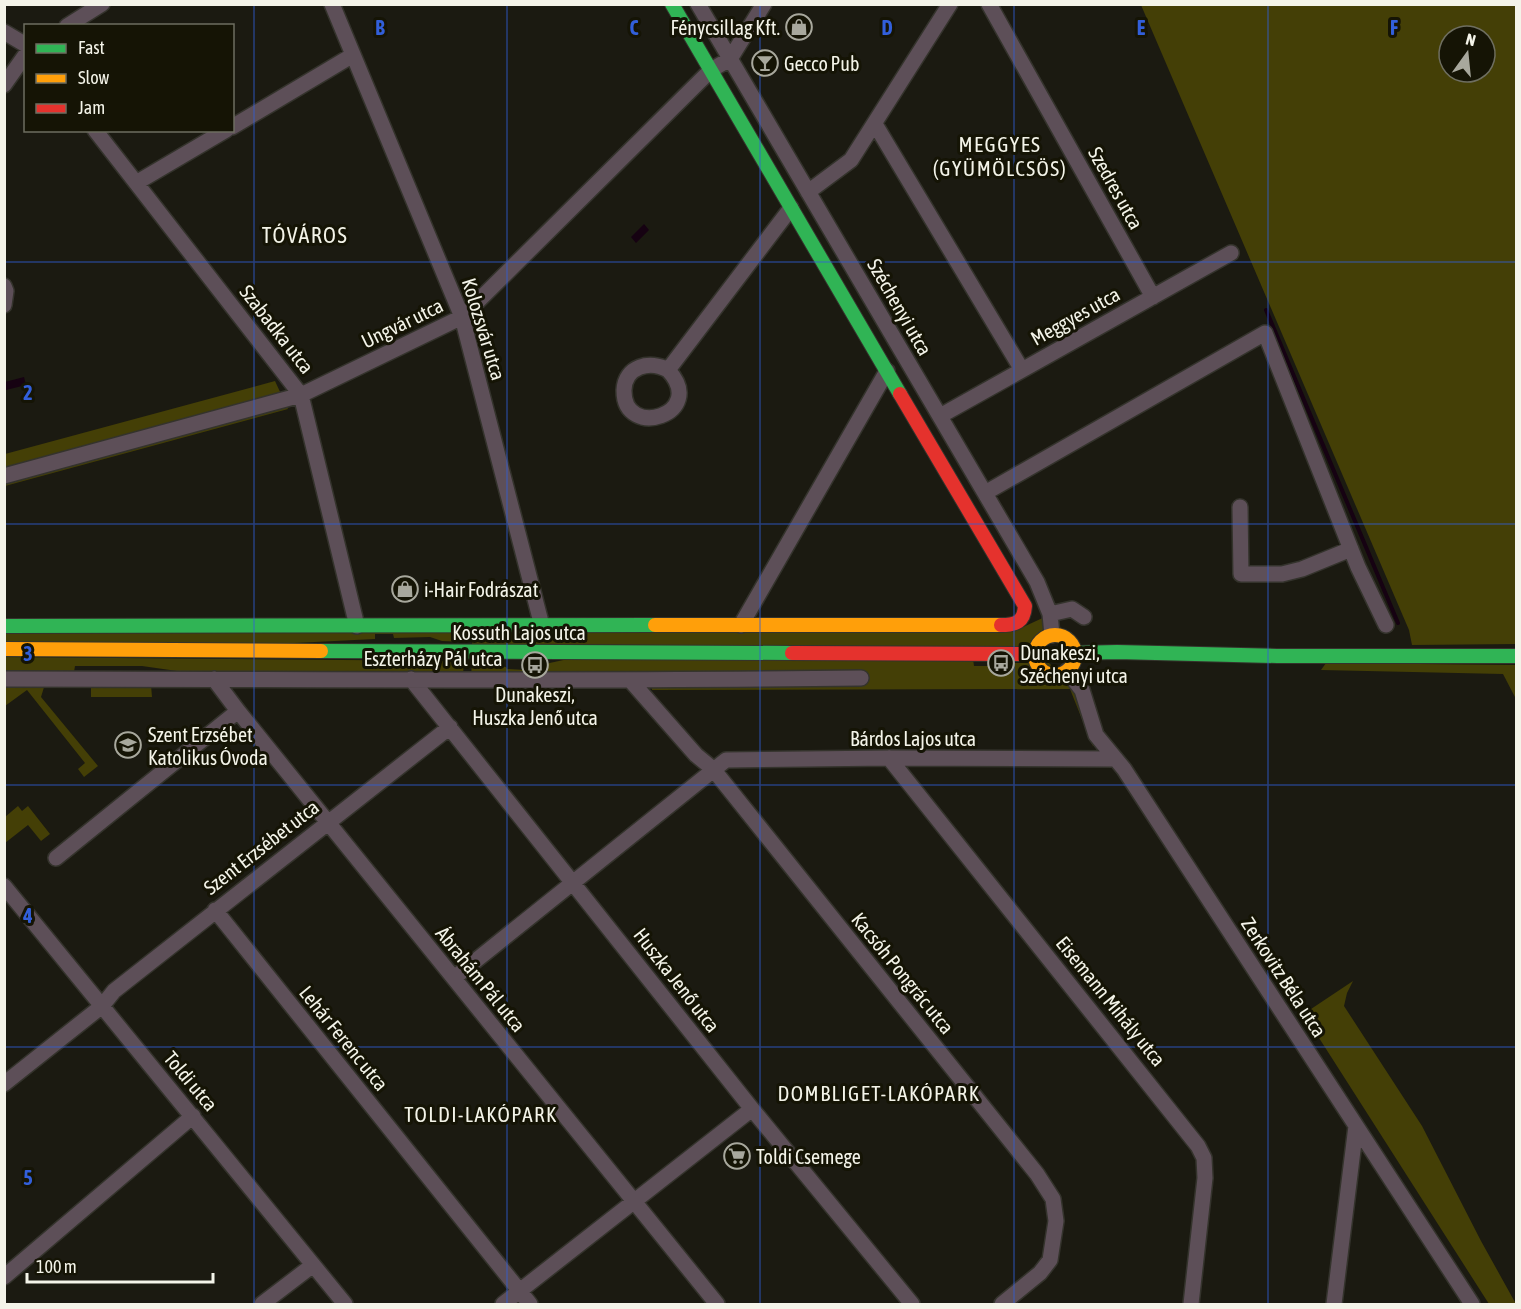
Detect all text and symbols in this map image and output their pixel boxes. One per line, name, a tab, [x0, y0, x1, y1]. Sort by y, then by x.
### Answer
shop icon: Fénycsillag Kft.	[784, 12, 814, 42]
text: B	[375, 16, 385, 39]
text: C	[630, 16, 639, 39]
place label: Fénycsillag Kft.	[671, 16, 780, 39]
text: D	[881, 16, 893, 39]
text: E	[1137, 16, 1146, 39]
text: F	[1390, 16, 1398, 39]
legend	[24, 24, 234, 132]
north arrow	[1437, 24, 1497, 84]
text: N	[1464, 30, 1478, 49]
text: Fast	[78, 37, 105, 58]
bar icon: Gecco Pub	[750, 48, 780, 78]
place label: Gecco Pub	[784, 52, 859, 75]
text: Slow	[78, 67, 109, 88]
text: Jam	[78, 97, 105, 118]
district label: MEGGYES (GYÜMÖLCSÖS)	[933, 132, 1067, 180]
street label: Szedres utca	[1084, 143, 1148, 233]
district label: TÓVÁROS	[262, 222, 348, 248]
street label: Széchenyi utca	[863, 255, 937, 359]
street label: Kolozsvár utca	[458, 275, 510, 383]
street label: Szabadka utca	[235, 280, 319, 378]
street label: Meggyes utca	[1027, 282, 1123, 350]
street label: Ungvár utca	[357, 293, 447, 353]
text: 2	[23, 381, 33, 404]
shop icon: i-Hair Fodrászat	[390, 574, 420, 604]
place label: i-Hair Fodrászat	[424, 578, 539, 601]
street label: Kossuth Lajos utca	[452, 621, 586, 644]
place label: Dunakeszi, Széchenyi utca	[1020, 641, 1128, 687]
text: 3	[23, 642, 33, 665]
street label: Eszterházy Pál utca	[363, 647, 503, 670]
bus stop icon: Dunakeszi, Széchenyi utca	[986, 648, 1016, 678]
bus stop icon: Dunakeszi, Huszka Jenő utca	[520, 650, 550, 680]
place label: Dunakeszi, Huszka Jenő utca	[472, 683, 598, 729]
place label: Szent Erzsébet Katolikus Óvoda	[148, 723, 268, 769]
street label: Bárdos Lajos utca	[850, 727, 976, 750]
school or university icon: Szent Erzsébet Katolikus Óvoda	[113, 730, 143, 760]
street label: Szent Erzsébet utca	[199, 795, 323, 899]
text: 4	[22, 904, 33, 927]
street label: Kacsóh Pongrác utca	[847, 908, 959, 1038]
street label: Zerkovitz Béla utca	[1237, 913, 1331, 1041]
street label: Ábrahám Pál utca	[432, 922, 530, 1036]
street label: Huszka Jenő utca	[629, 923, 725, 1037]
street label: Eisemann Mihály utca	[1052, 932, 1170, 1070]
street label: Lehár Ferenc utca	[295, 981, 393, 1095]
street label: Toldi utca	[159, 1046, 223, 1116]
district label: DOMBLIGET-LAKÓPARK	[778, 1081, 980, 1105]
district label: TOLDI-LAKÓPARK	[404, 1102, 558, 1126]
supermarket icon: Toldi Csemege	[722, 1141, 752, 1171]
place label: Toldi Csemege	[756, 1145, 861, 1168]
text: 5	[23, 1166, 33, 1189]
scale bar	[27, 1246, 213, 1284]
text: 100 m	[36, 1256, 77, 1277]

